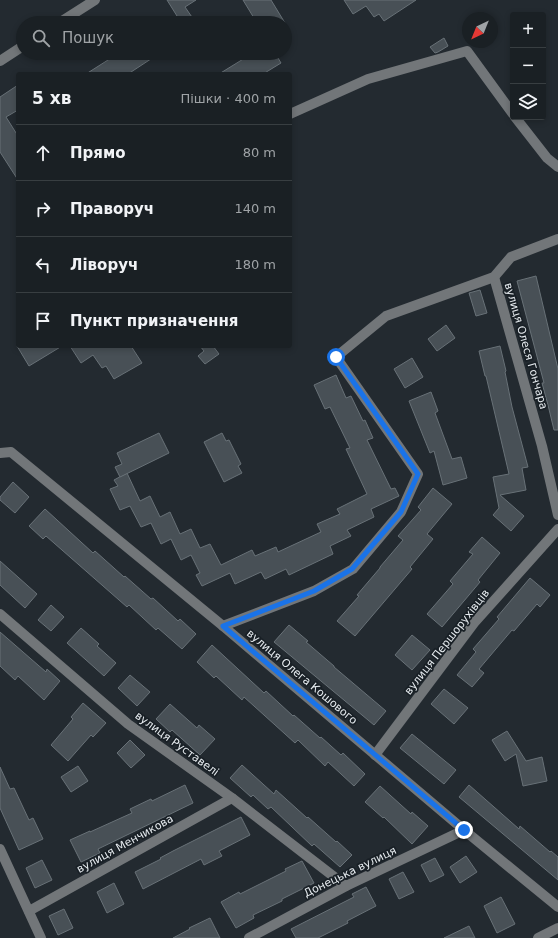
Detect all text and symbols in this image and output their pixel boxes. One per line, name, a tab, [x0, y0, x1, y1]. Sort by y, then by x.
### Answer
north arrow	[462, 12, 498, 48]
map controls	[510, 12, 546, 120]
button: +	[510, 12, 546, 48]
search box	[16, 16, 292, 60]
icon: search	[30, 27, 52, 49]
text: Пошук	[62, 29, 114, 47]
button: −	[510, 48, 546, 84]
button: layers	[510, 84, 546, 120]
text: 5 хв	[32, 88, 71, 108]
text: Пішки · 400 m	[180, 91, 276, 106]
icon: ahead	[32, 142, 54, 164]
text: Прямо	[70, 144, 126, 162]
text: 80 m	[243, 145, 276, 160]
icon: right	[32, 198, 54, 220]
text: Праворуч	[70, 200, 154, 218]
text: 140 m	[234, 201, 276, 216]
icon: left	[32, 254, 54, 276]
text: Ліворуч	[70, 256, 138, 274]
text: 180 m	[234, 257, 276, 272]
street label: вулиця Олеся Гончара	[502, 281, 550, 411]
icon: arrive	[32, 310, 54, 332]
text: Пункт призначення	[70, 312, 238, 330]
route start	[327, 348, 345, 366]
street label: вулиця Першорухівців	[402, 587, 492, 697]
street label: вулиця Олега Кошового	[244, 627, 360, 727]
street label: вулиця Руставелі	[133, 709, 221, 779]
street label: вулиця Менчикова	[74, 812, 176, 876]
route end	[455, 821, 473, 839]
street label: Донецька вулиця	[302, 844, 398, 900]

